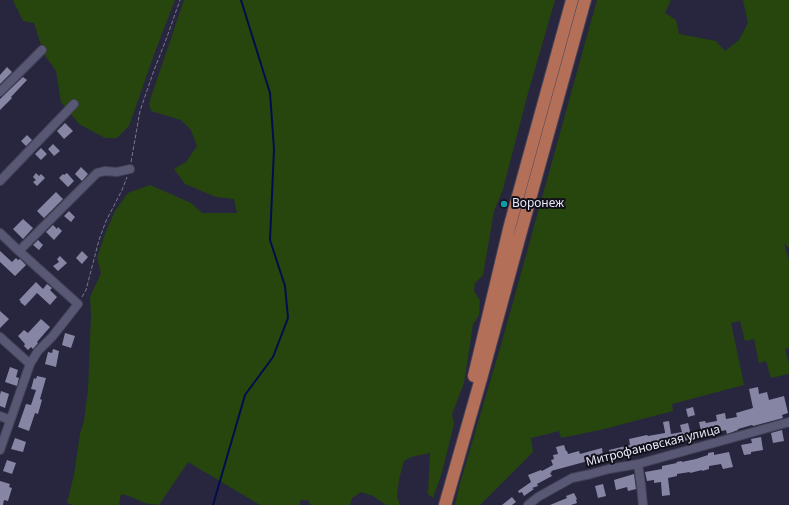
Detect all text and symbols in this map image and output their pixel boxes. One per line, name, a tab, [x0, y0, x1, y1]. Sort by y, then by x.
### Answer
place label: Воронеж	[512, 197, 564, 211]
marker: Воронеж	[499, 199, 509, 209]
street label: Митрофановская улица	[584, 422, 722, 470]

